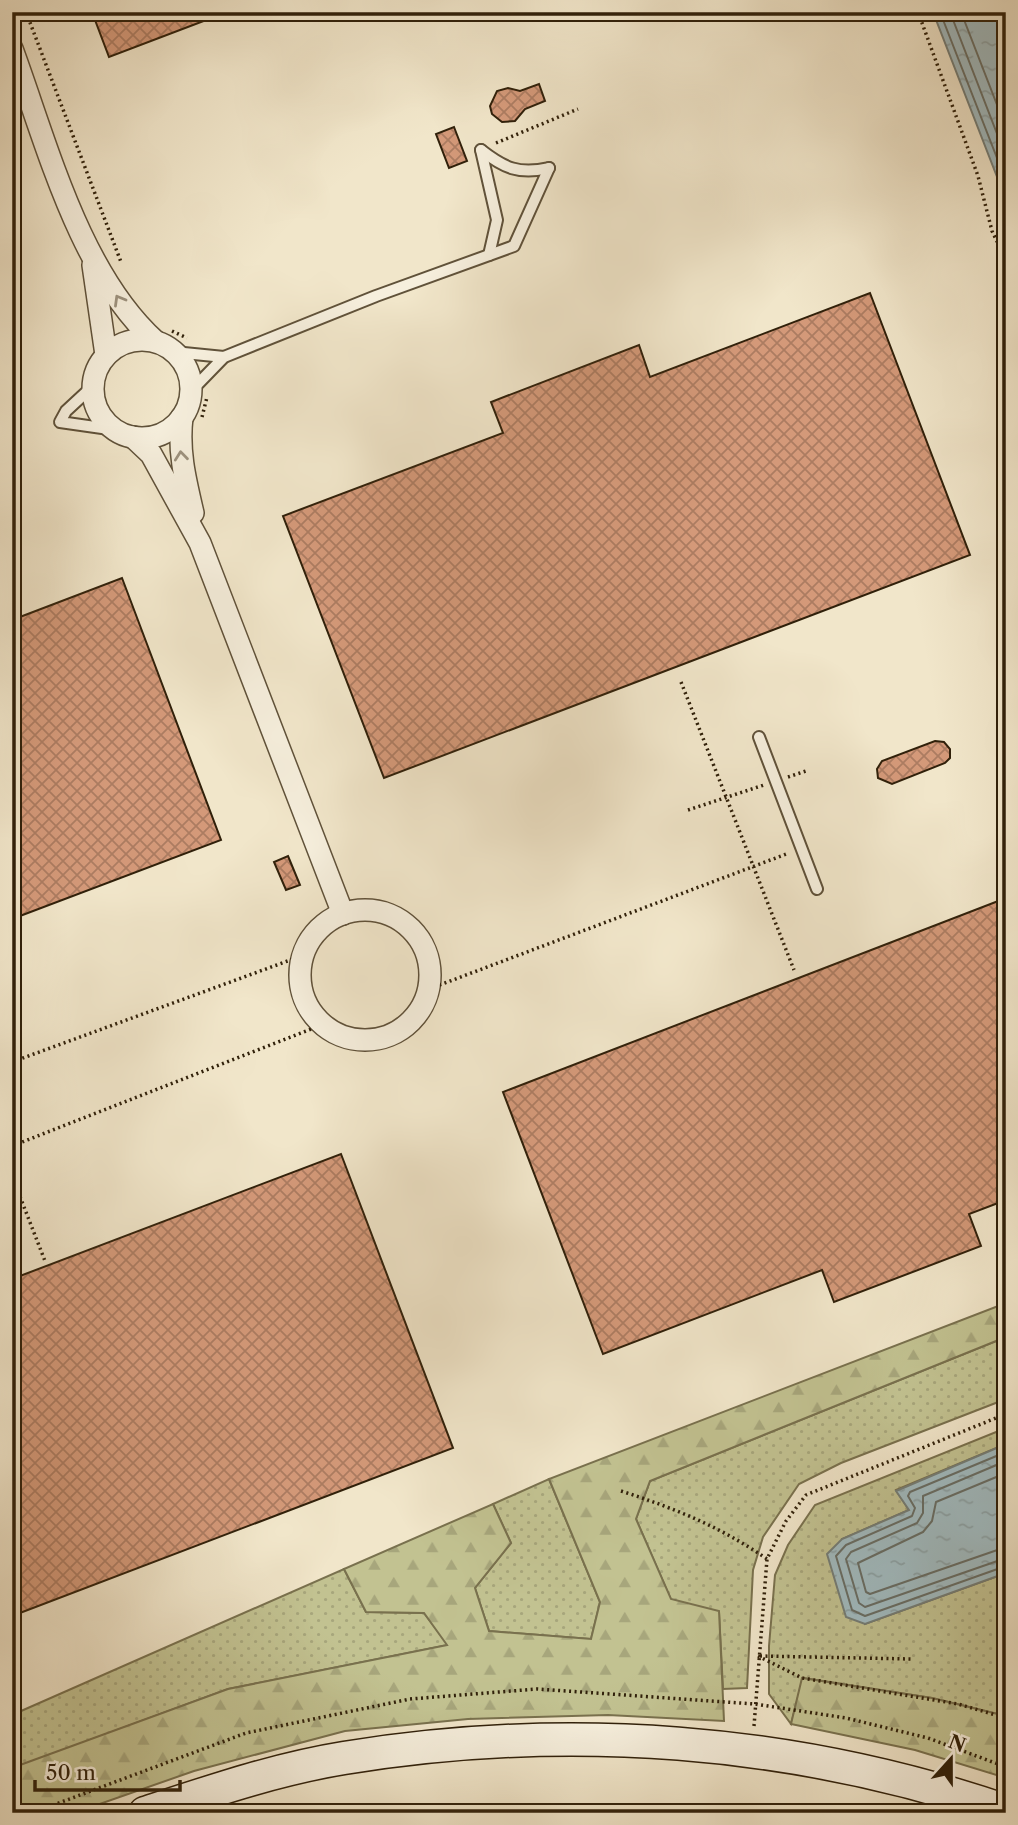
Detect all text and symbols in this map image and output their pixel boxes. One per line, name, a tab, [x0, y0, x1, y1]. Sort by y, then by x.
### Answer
one-way arrow	[115, 294, 128, 307]
one-way arrow	[173, 450, 188, 462]
north arrow	[916, 1724, 986, 1794]
text: N	[945, 1730, 969, 1757]
scale bar	[35, 1748, 180, 1792]
text: 50 m	[46, 1760, 96, 1785]

